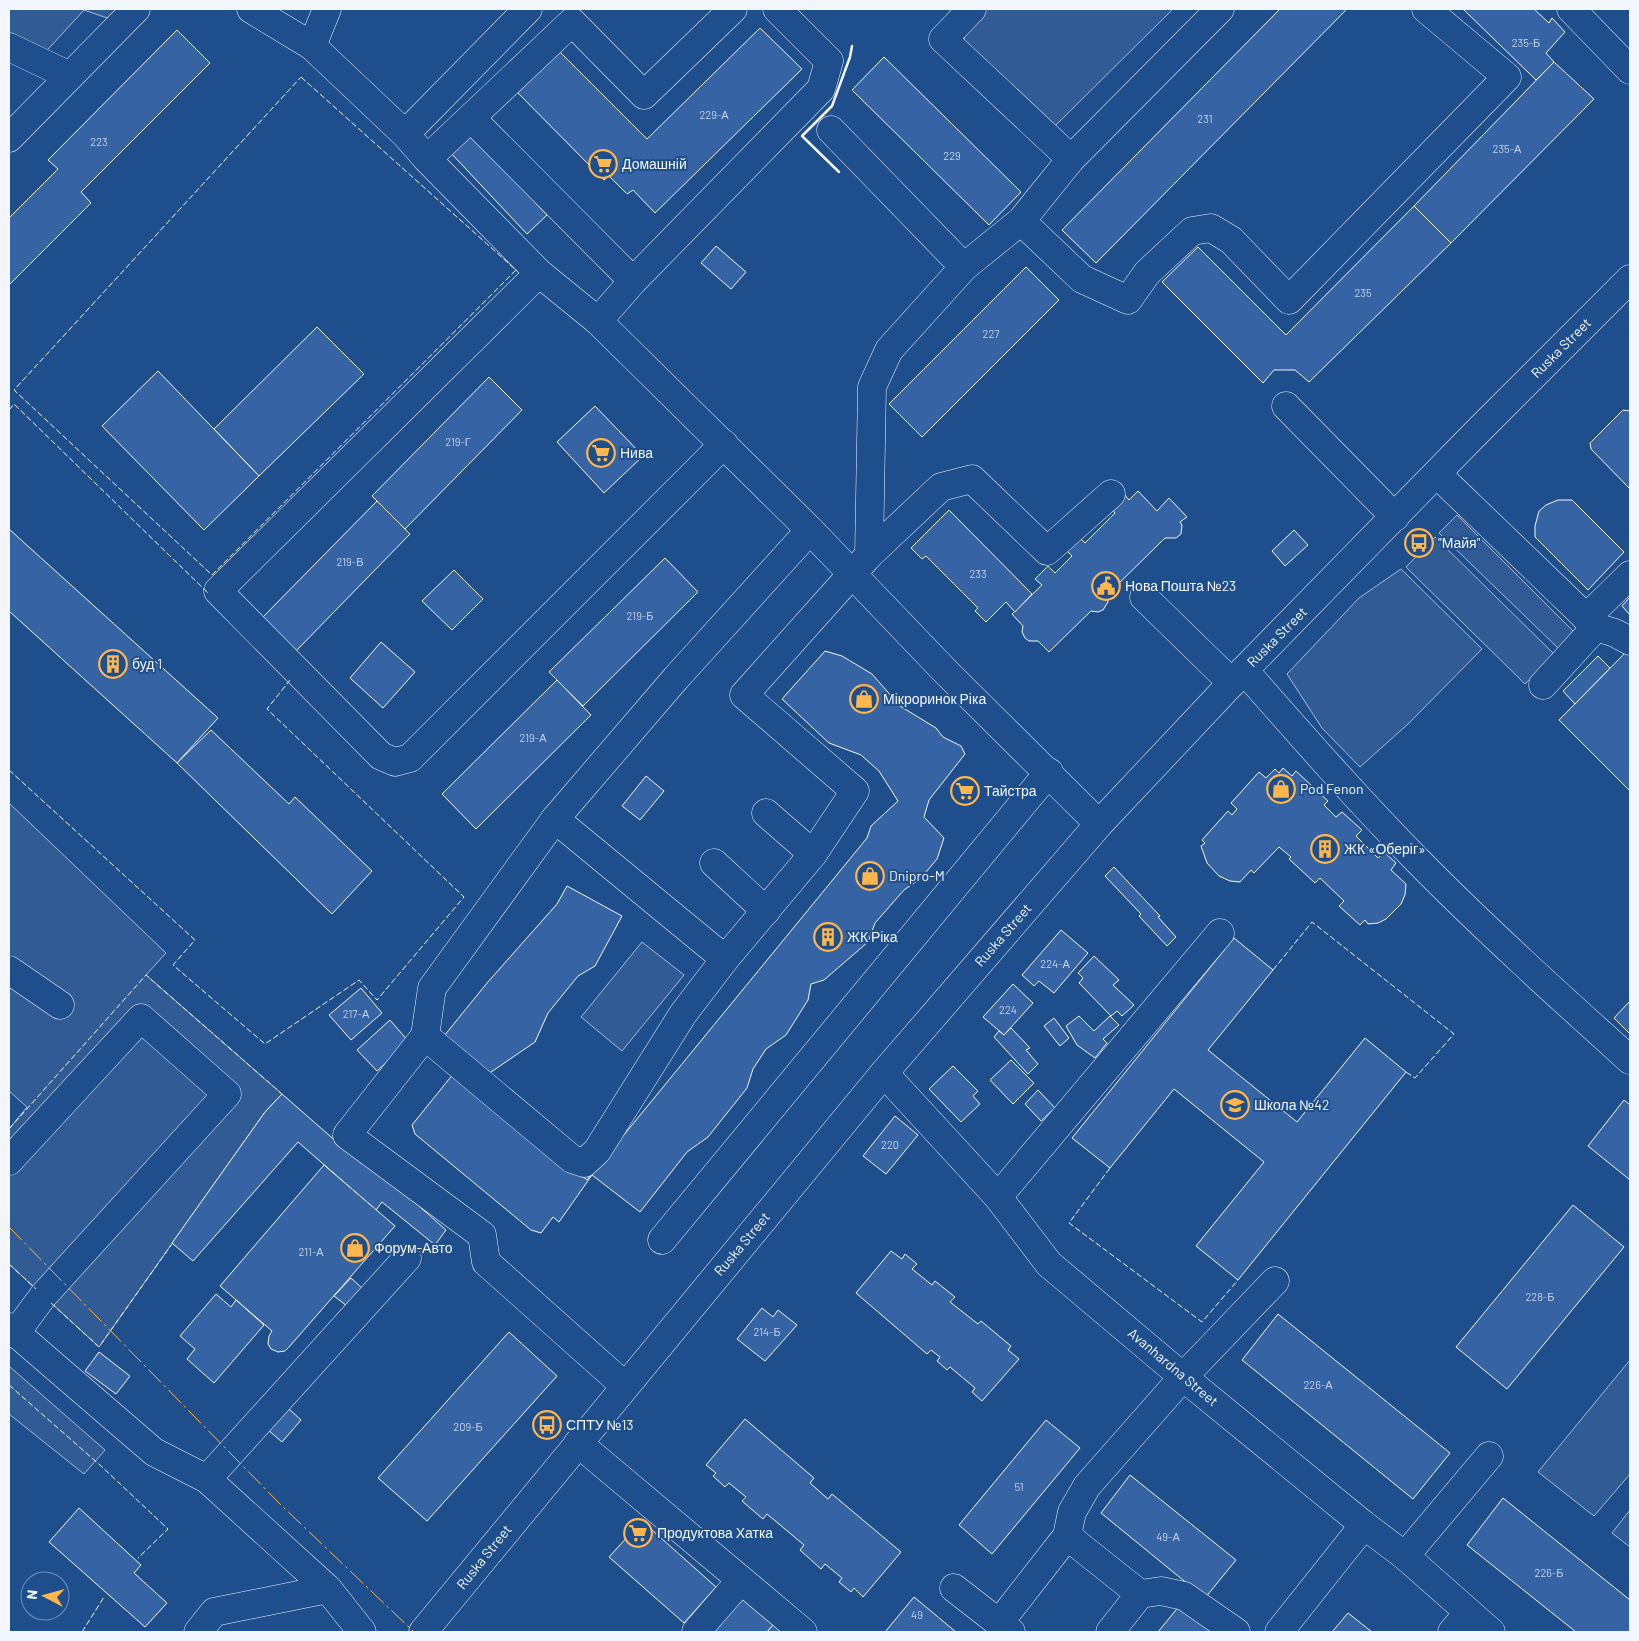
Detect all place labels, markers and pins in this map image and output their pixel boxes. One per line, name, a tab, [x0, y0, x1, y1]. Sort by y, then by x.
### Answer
supermarket icon: Домашній	[588, 149, 618, 179]
place label: Домашній	[622, 155, 687, 172]
supermarket icon: Нива	[586, 438, 616, 468]
place label: Нива	[620, 444, 653, 461]
bus stop icon: "Майя"	[1404, 528, 1434, 558]
place label: "Майя"	[1438, 534, 1481, 551]
public building icon: Нова Пошта №23	[1091, 571, 1121, 601]
place label: Нова Пошта №23	[1125, 577, 1236, 594]
building icon: буд 1	[98, 649, 128, 679]
place label: буд 1	[132, 655, 162, 672]
shop icon: Мікроринок Ріка	[849, 684, 879, 714]
place label: Мікроринок Ріка	[883, 690, 986, 707]
shop icon: Pod Fenon	[1266, 774, 1296, 804]
supermarket icon: Тайстра	[950, 776, 980, 806]
place label: Pod Fenon	[1300, 780, 1364, 797]
place label: Тайстра	[984, 782, 1037, 799]
building icon: ЖК «Оберіг»	[1310, 834, 1340, 864]
place label: ЖК «Оберіг»	[1344, 840, 1426, 857]
shop icon: Dnipro-M	[855, 861, 885, 891]
place label: Dnipro-M	[889, 867, 945, 884]
building icon: ЖК Ріка	[813, 922, 843, 952]
place label: ЖК Ріка	[847, 928, 898, 945]
school or university icon: Школа №42	[1220, 1090, 1250, 1120]
place label: Школа №42	[1254, 1096, 1330, 1113]
shop icon: Форум-Авто	[340, 1233, 370, 1263]
place label: Форум-Авто	[374, 1239, 453, 1256]
bus stop icon: СПТУ №13	[532, 1410, 562, 1440]
place label: СПТУ №13	[566, 1416, 634, 1433]
supermarket icon: Продуктова Хатка	[623, 1518, 653, 1548]
place label: Продуктова Хатка	[657, 1524, 773, 1541]

